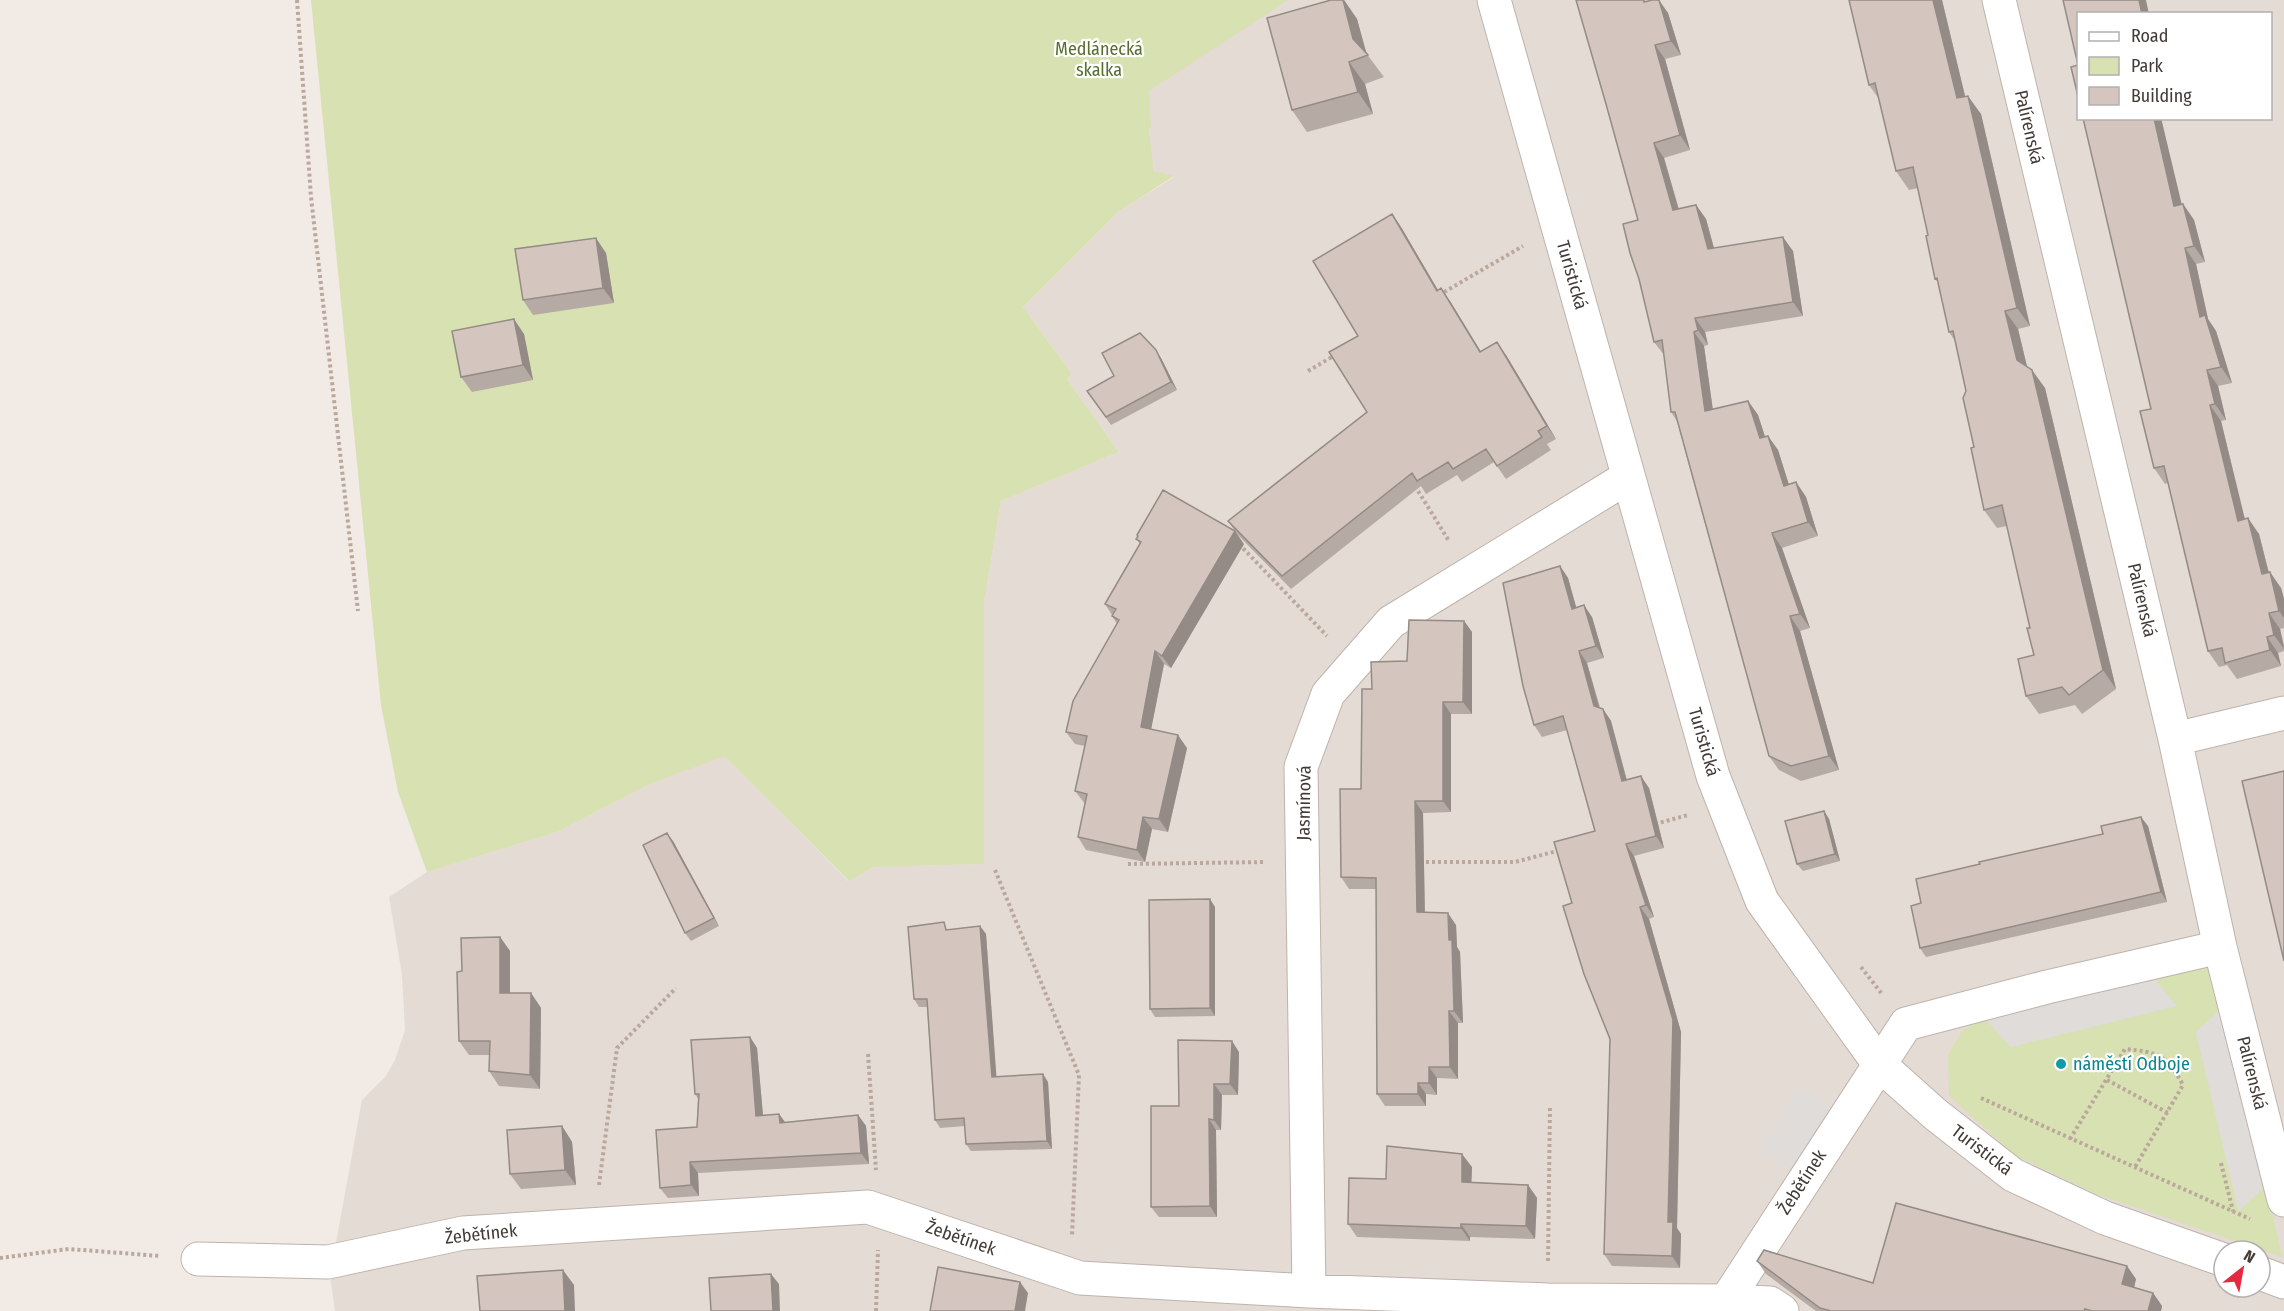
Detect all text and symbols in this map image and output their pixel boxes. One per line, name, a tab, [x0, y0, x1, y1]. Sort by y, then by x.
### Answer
legend	[2077, 12, 2272, 120]
text: Road	[2131, 25, 2168, 47]
park label: Medlánecká skalka	[1055, 38, 1143, 81]
text: Park	[2131, 55, 2164, 77]
text: Building	[2131, 85, 2192, 107]
street label: Palírenská	[2010, 88, 2048, 166]
street label: Turistická	[1552, 238, 1592, 312]
street label: Palírenská	[2123, 561, 2161, 639]
street label: Turistická	[1684, 705, 1724, 779]
street label: Jasmínová	[1292, 765, 1316, 841]
street label: Palírenská	[2232, 1034, 2272, 1112]
place label: náměstí Odboje	[2073, 1053, 2190, 1075]
marker: náměstí Odboje	[2054, 1057, 2068, 1071]
street label: Turistická	[1947, 1120, 2017, 1180]
street label: Žebětínek	[1773, 1145, 1831, 1218]
street label: Žebětínek	[923, 1216, 1000, 1260]
street label: Žebětínek	[444, 1219, 519, 1249]
north arrow	[2212, 1239, 2272, 1299]
text: N	[2240, 1246, 2258, 1267]

